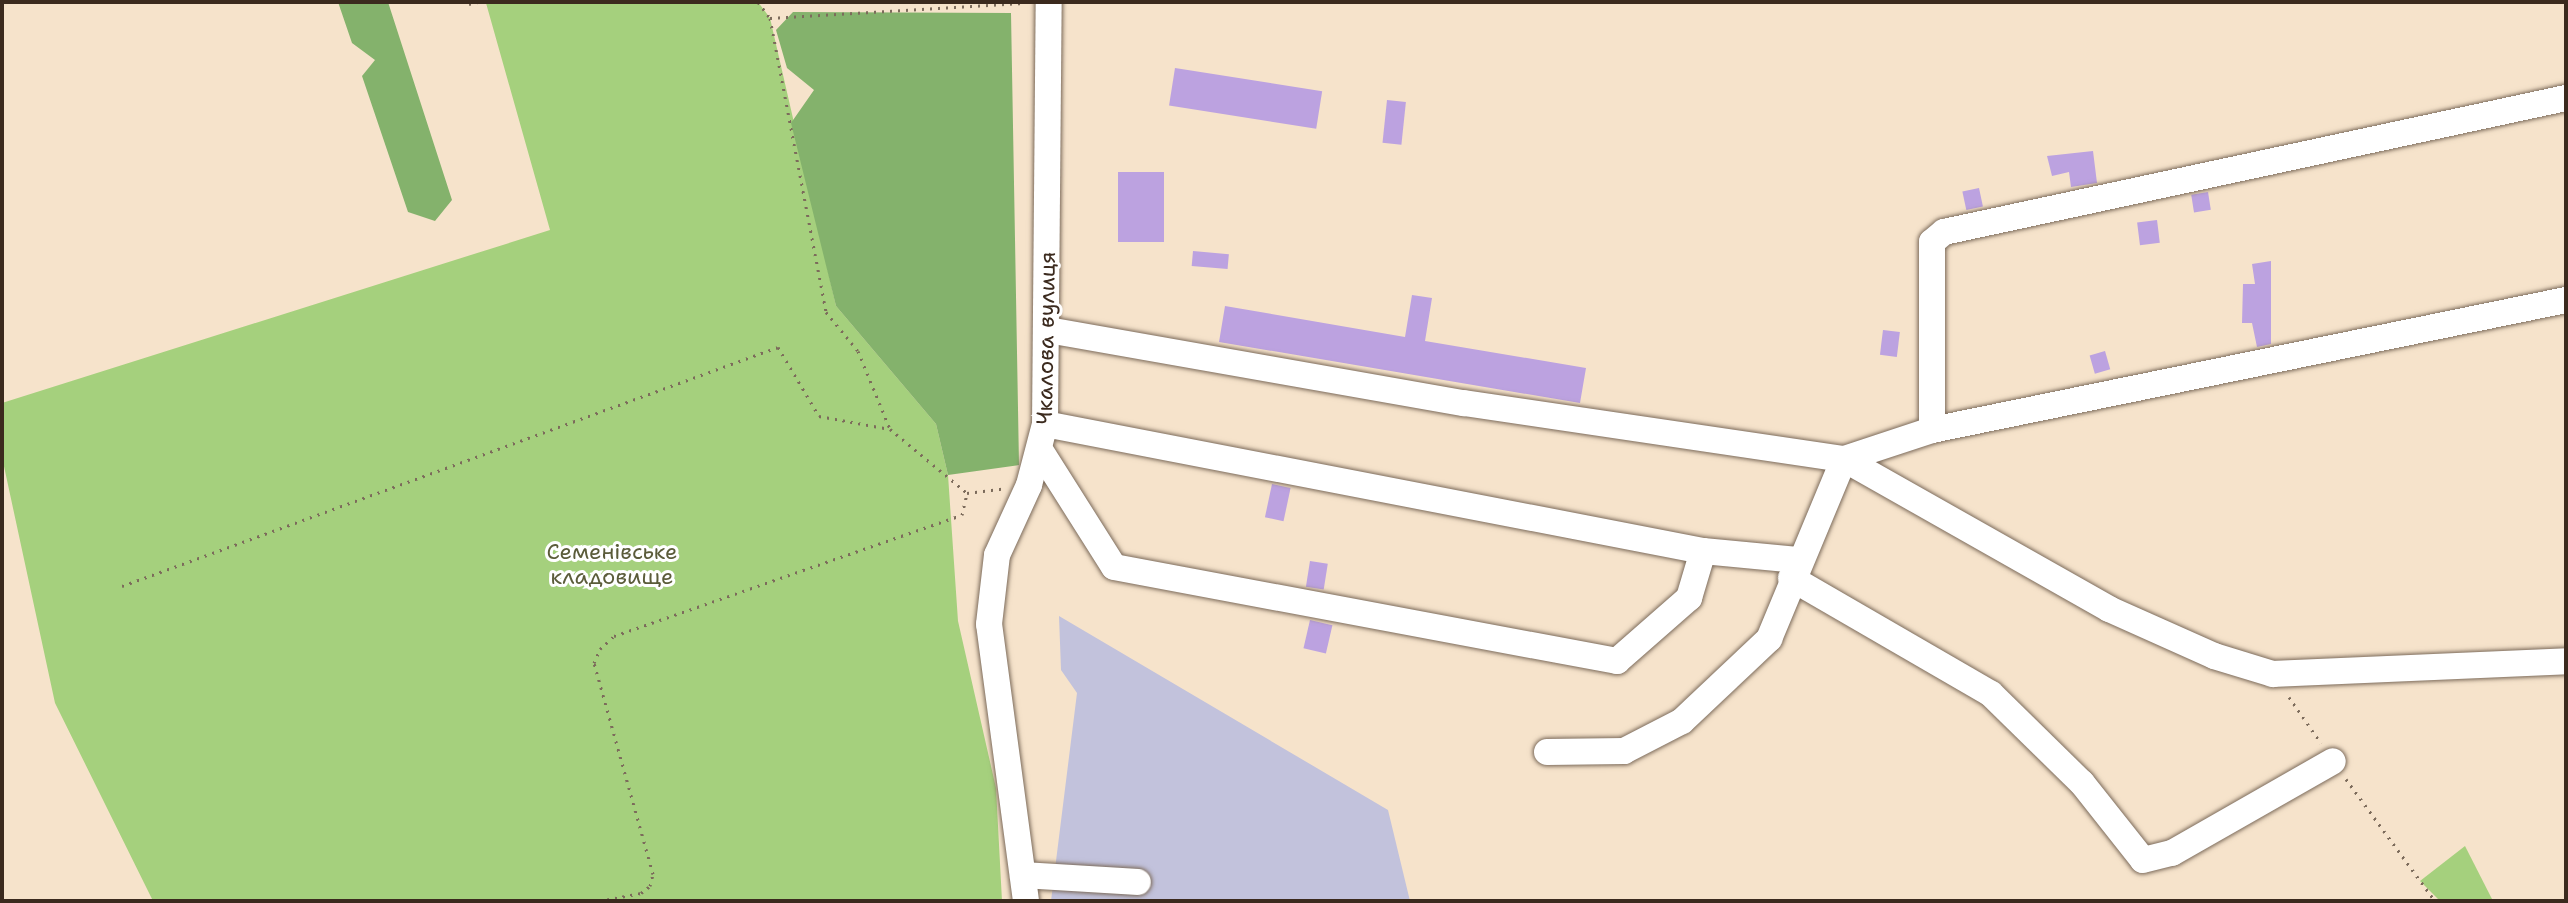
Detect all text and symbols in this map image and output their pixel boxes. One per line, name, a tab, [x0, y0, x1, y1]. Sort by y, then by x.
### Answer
street label: Чкалова вулиця	[1031, 251, 1061, 425]
park label: Семенівське кладовище	[546, 538, 678, 590]

